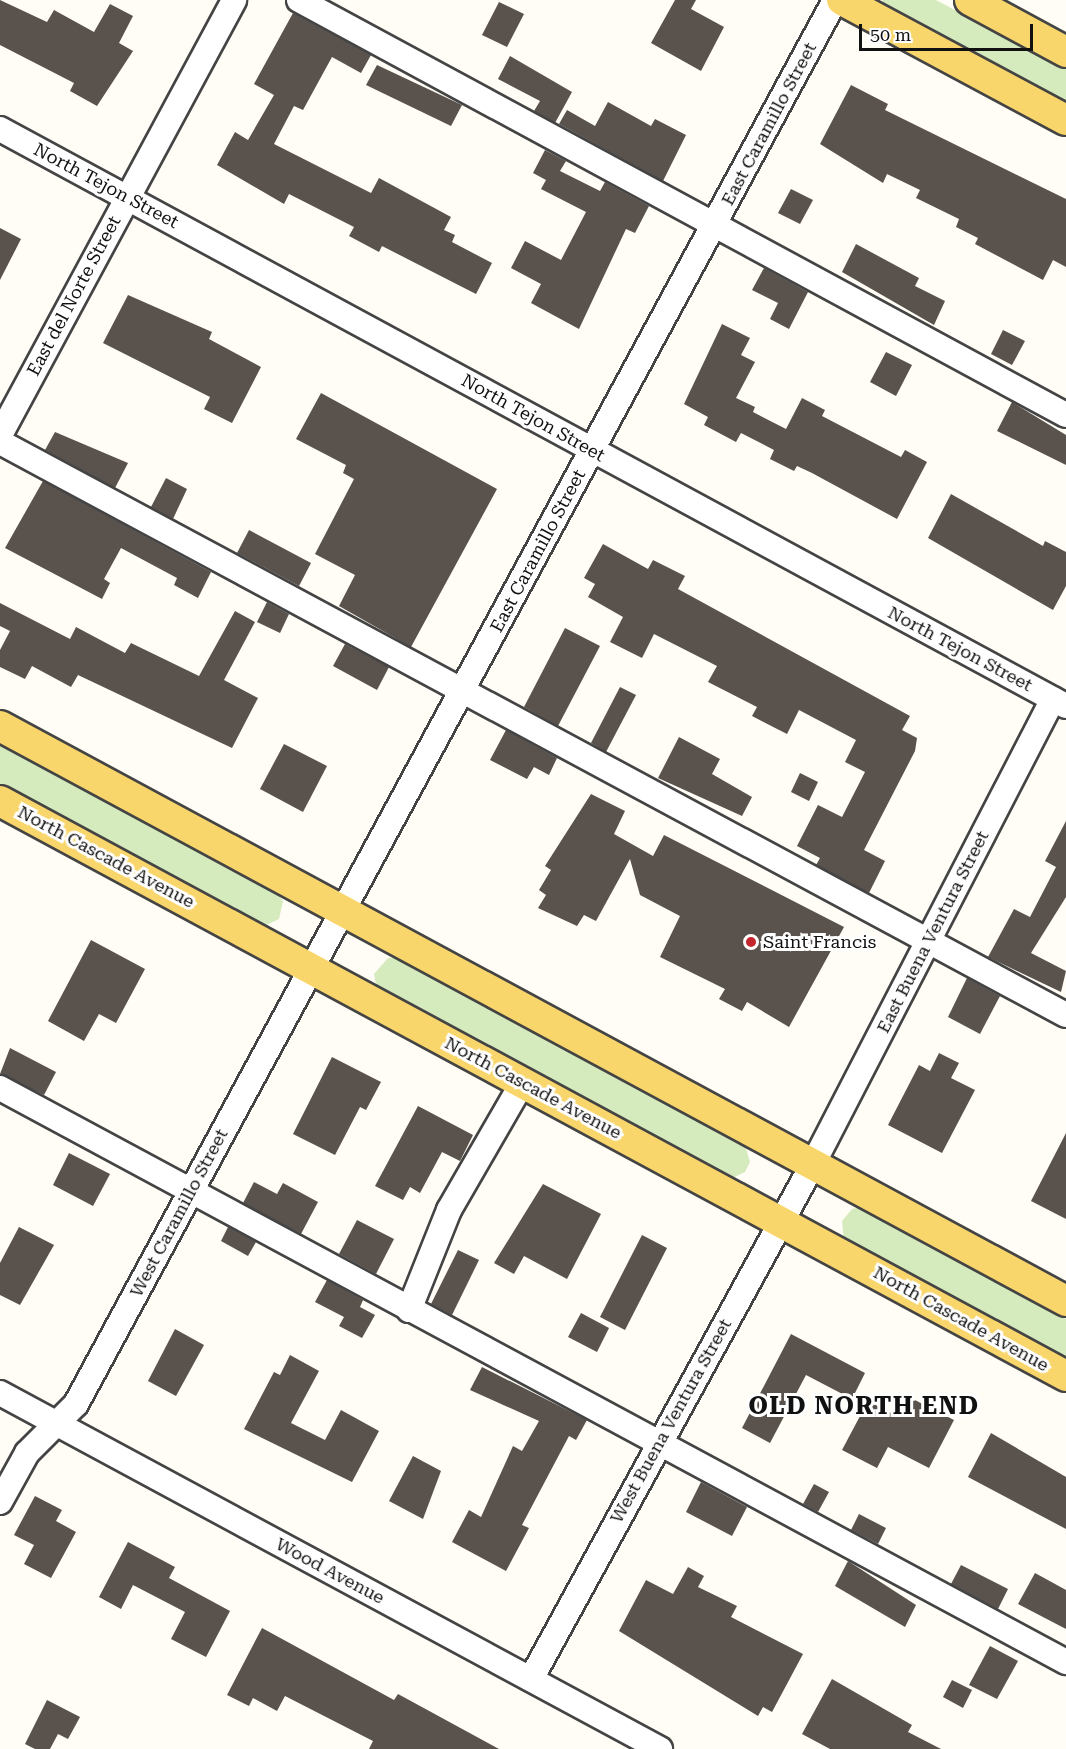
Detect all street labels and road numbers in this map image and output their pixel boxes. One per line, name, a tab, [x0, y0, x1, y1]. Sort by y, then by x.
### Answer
street label: East Caramillo Street	[717, 39, 821, 209]
street label: North Tejon Street	[30, 139, 182, 233]
street label: East del Norte Street	[23, 212, 125, 380]
street label: North Tejon Street	[457, 370, 609, 466]
street label: East Caramillo Street	[486, 466, 590, 636]
street label: North Tejon Street	[884, 602, 1036, 696]
street label: North Cascade Avenue	[14, 801, 198, 913]
street label: East Buena Ventura Street	[872, 827, 994, 1037]
street label: North Cascade Avenue	[441, 1032, 625, 1144]
street label: West Caramillo Street	[125, 1125, 233, 1301]
street label: North Cascade Avenue	[870, 1262, 1052, 1376]
street label: West Buena Ventura Street	[606, 1315, 736, 1527]
street label: Wood Avenue	[272, 1533, 388, 1609]

